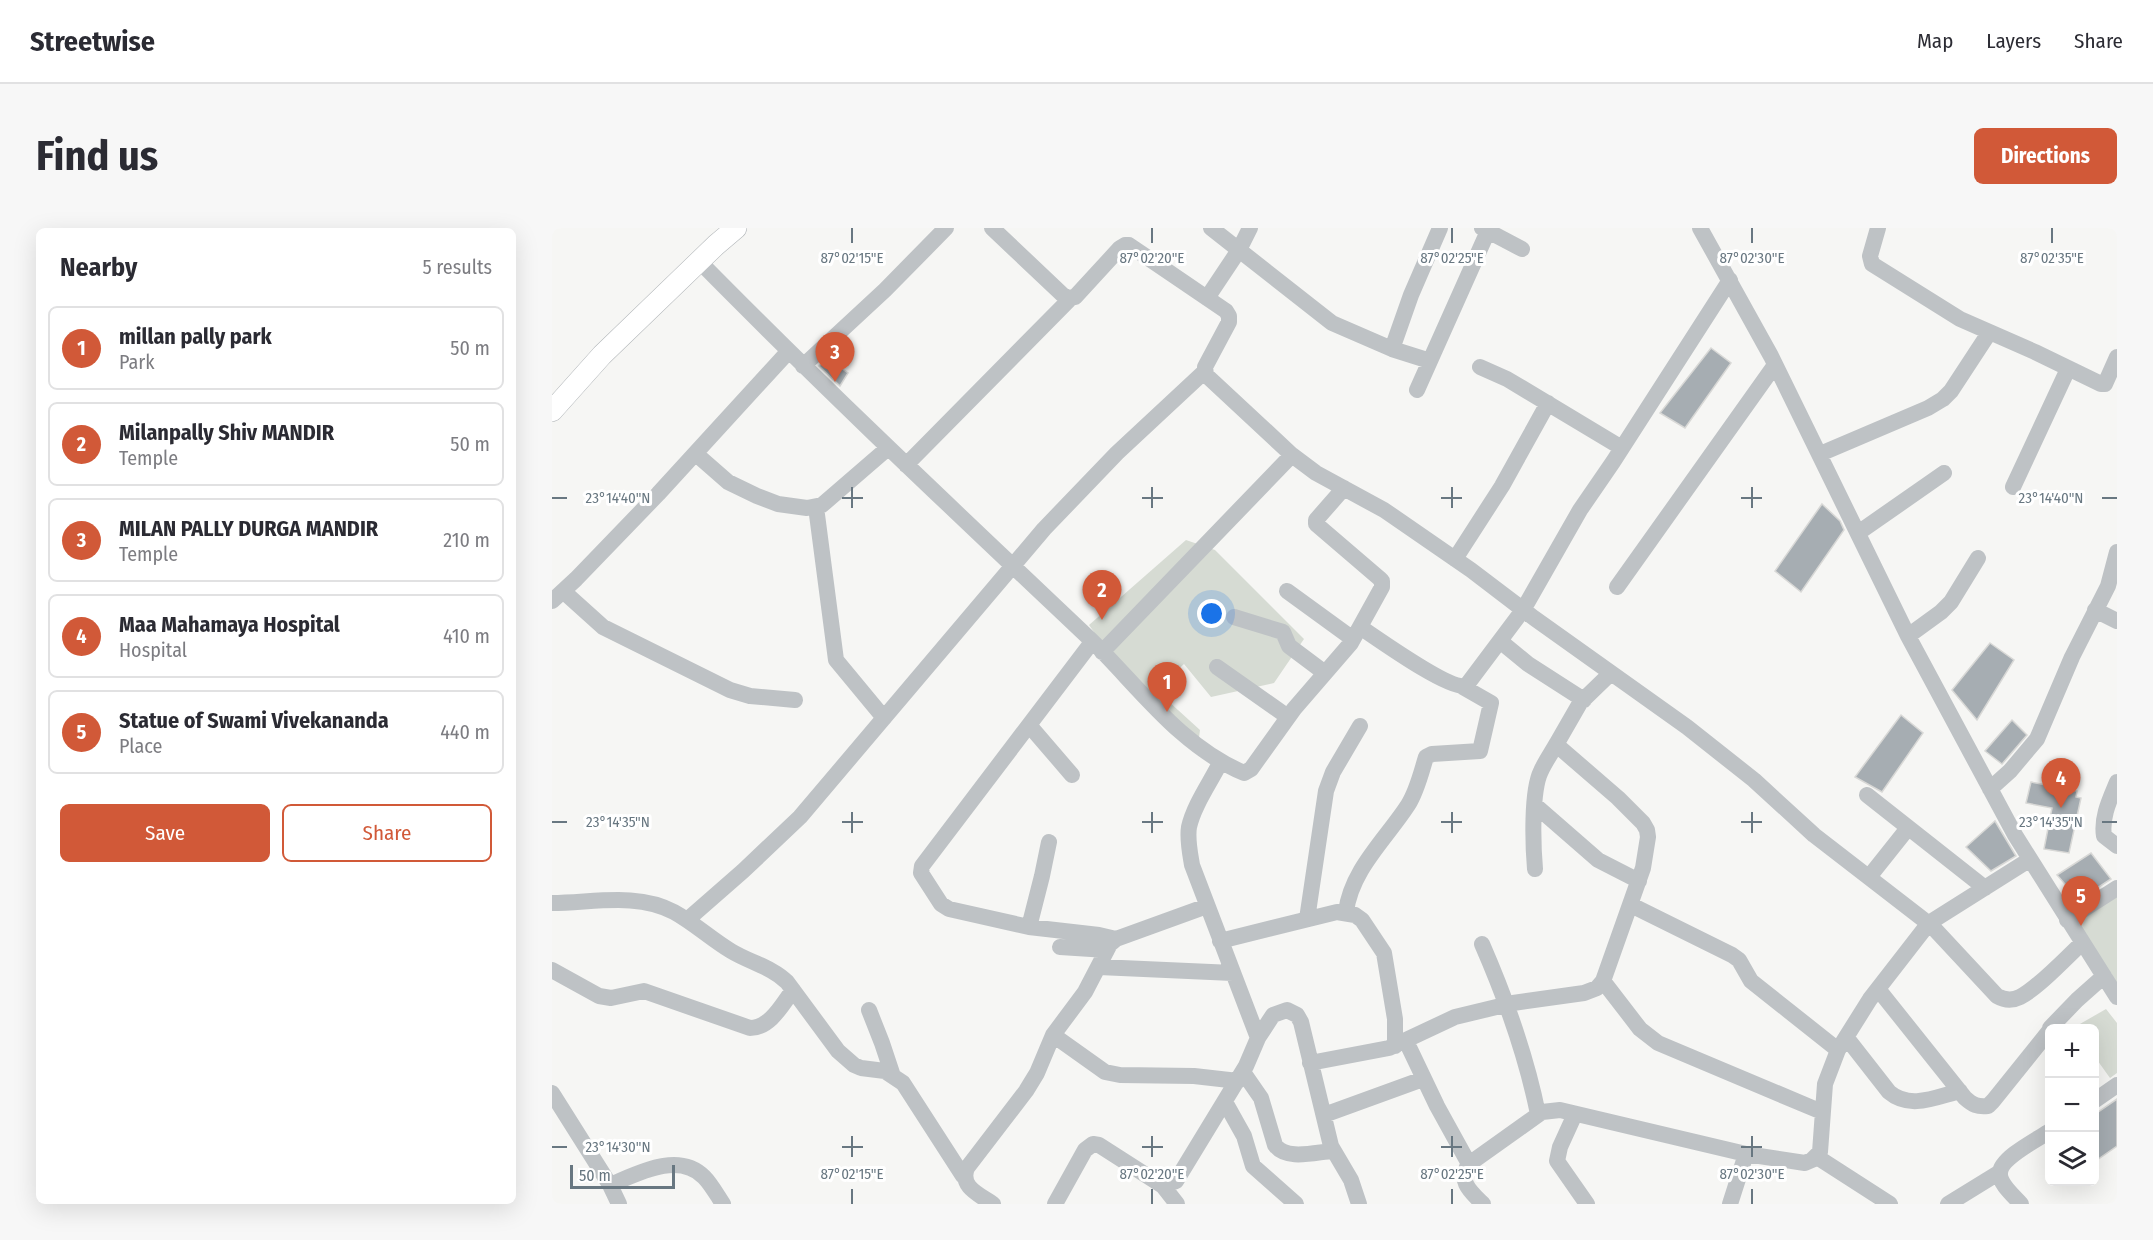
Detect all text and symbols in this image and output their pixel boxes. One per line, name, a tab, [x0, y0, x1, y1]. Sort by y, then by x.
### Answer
text: Streetwise	[30, 25, 155, 58]
text: Map	[1917, 28, 1953, 54]
text: Layers	[1986, 28, 2041, 54]
text: Share	[2074, 28, 2123, 54]
button: Directions	[1974, 128, 2117, 184]
text: Find us	[36, 131, 158, 181]
text: 87°02'15"E	[821, 249, 883, 267]
text: 87°02'20"E	[1120, 249, 1184, 267]
text: 87°02'25"E	[1420, 249, 1484, 267]
text: 87°02'30"E	[1720, 249, 1785, 267]
text: 87°02'35"E	[2020, 249, 2084, 267]
text: Nearby	[60, 252, 137, 283]
text: 5 results	[422, 255, 492, 279]
text: millan pally park	[119, 323, 272, 350]
pin: 3	[816, 332, 854, 382]
text: 1	[77, 336, 86, 360]
text: 50 m	[450, 336, 490, 360]
text: Park	[119, 350, 155, 374]
text: Milanpally Shiv MANDIR	[119, 419, 334, 446]
text: 2	[77, 432, 86, 456]
text: 50 m	[450, 432, 490, 456]
text: Temple	[119, 446, 178, 470]
text: 23°14'40"N	[586, 489, 650, 507]
text: 23°14'40"N	[2019, 489, 2083, 507]
text: MILAN PALLY DURGA MANDIR	[119, 515, 378, 542]
text: 3	[77, 528, 86, 552]
text: 210 m	[443, 528, 490, 552]
text: Temple	[119, 542, 178, 566]
pin: 2	[1082, 570, 1122, 620]
your location	[1197, 599, 1226, 628]
text: Maa Mahamaya Hospital	[119, 611, 340, 638]
text: 4	[76, 624, 87, 648]
text: 410 m	[443, 624, 490, 648]
text: Hospital	[119, 638, 187, 662]
pin: 1	[1148, 662, 1186, 712]
text: Statue of Swami Vivekananda	[119, 707, 389, 734]
text: 5	[77, 720, 86, 744]
text: 440 m	[440, 720, 490, 744]
text: Place	[119, 734, 162, 758]
pin: 4	[2042, 758, 2080, 808]
button: Save	[60, 804, 270, 862]
button: Share	[282, 804, 492, 862]
text: 23°14'35"N	[586, 813, 650, 831]
text: 23°14'35"N	[2019, 813, 2083, 831]
pin: 5	[2062, 876, 2101, 926]
map controls	[2045, 1024, 2099, 1186]
button: +	[2045, 1024, 2099, 1078]
button: −	[2045, 1078, 2099, 1132]
button: layers	[2045, 1132, 2099, 1186]
text: 23°14'30"N	[586, 1138, 650, 1156]
scale bar	[570, 1162, 675, 1190]
text: 87°02'15"E	[821, 1165, 883, 1183]
text: 87°02'20"E	[1120, 1165, 1184, 1183]
text: 87°02'25"E	[1420, 1165, 1484, 1183]
text: 87°02'30"E	[1720, 1165, 1785, 1183]
text: 50 m	[579, 1166, 611, 1185]

